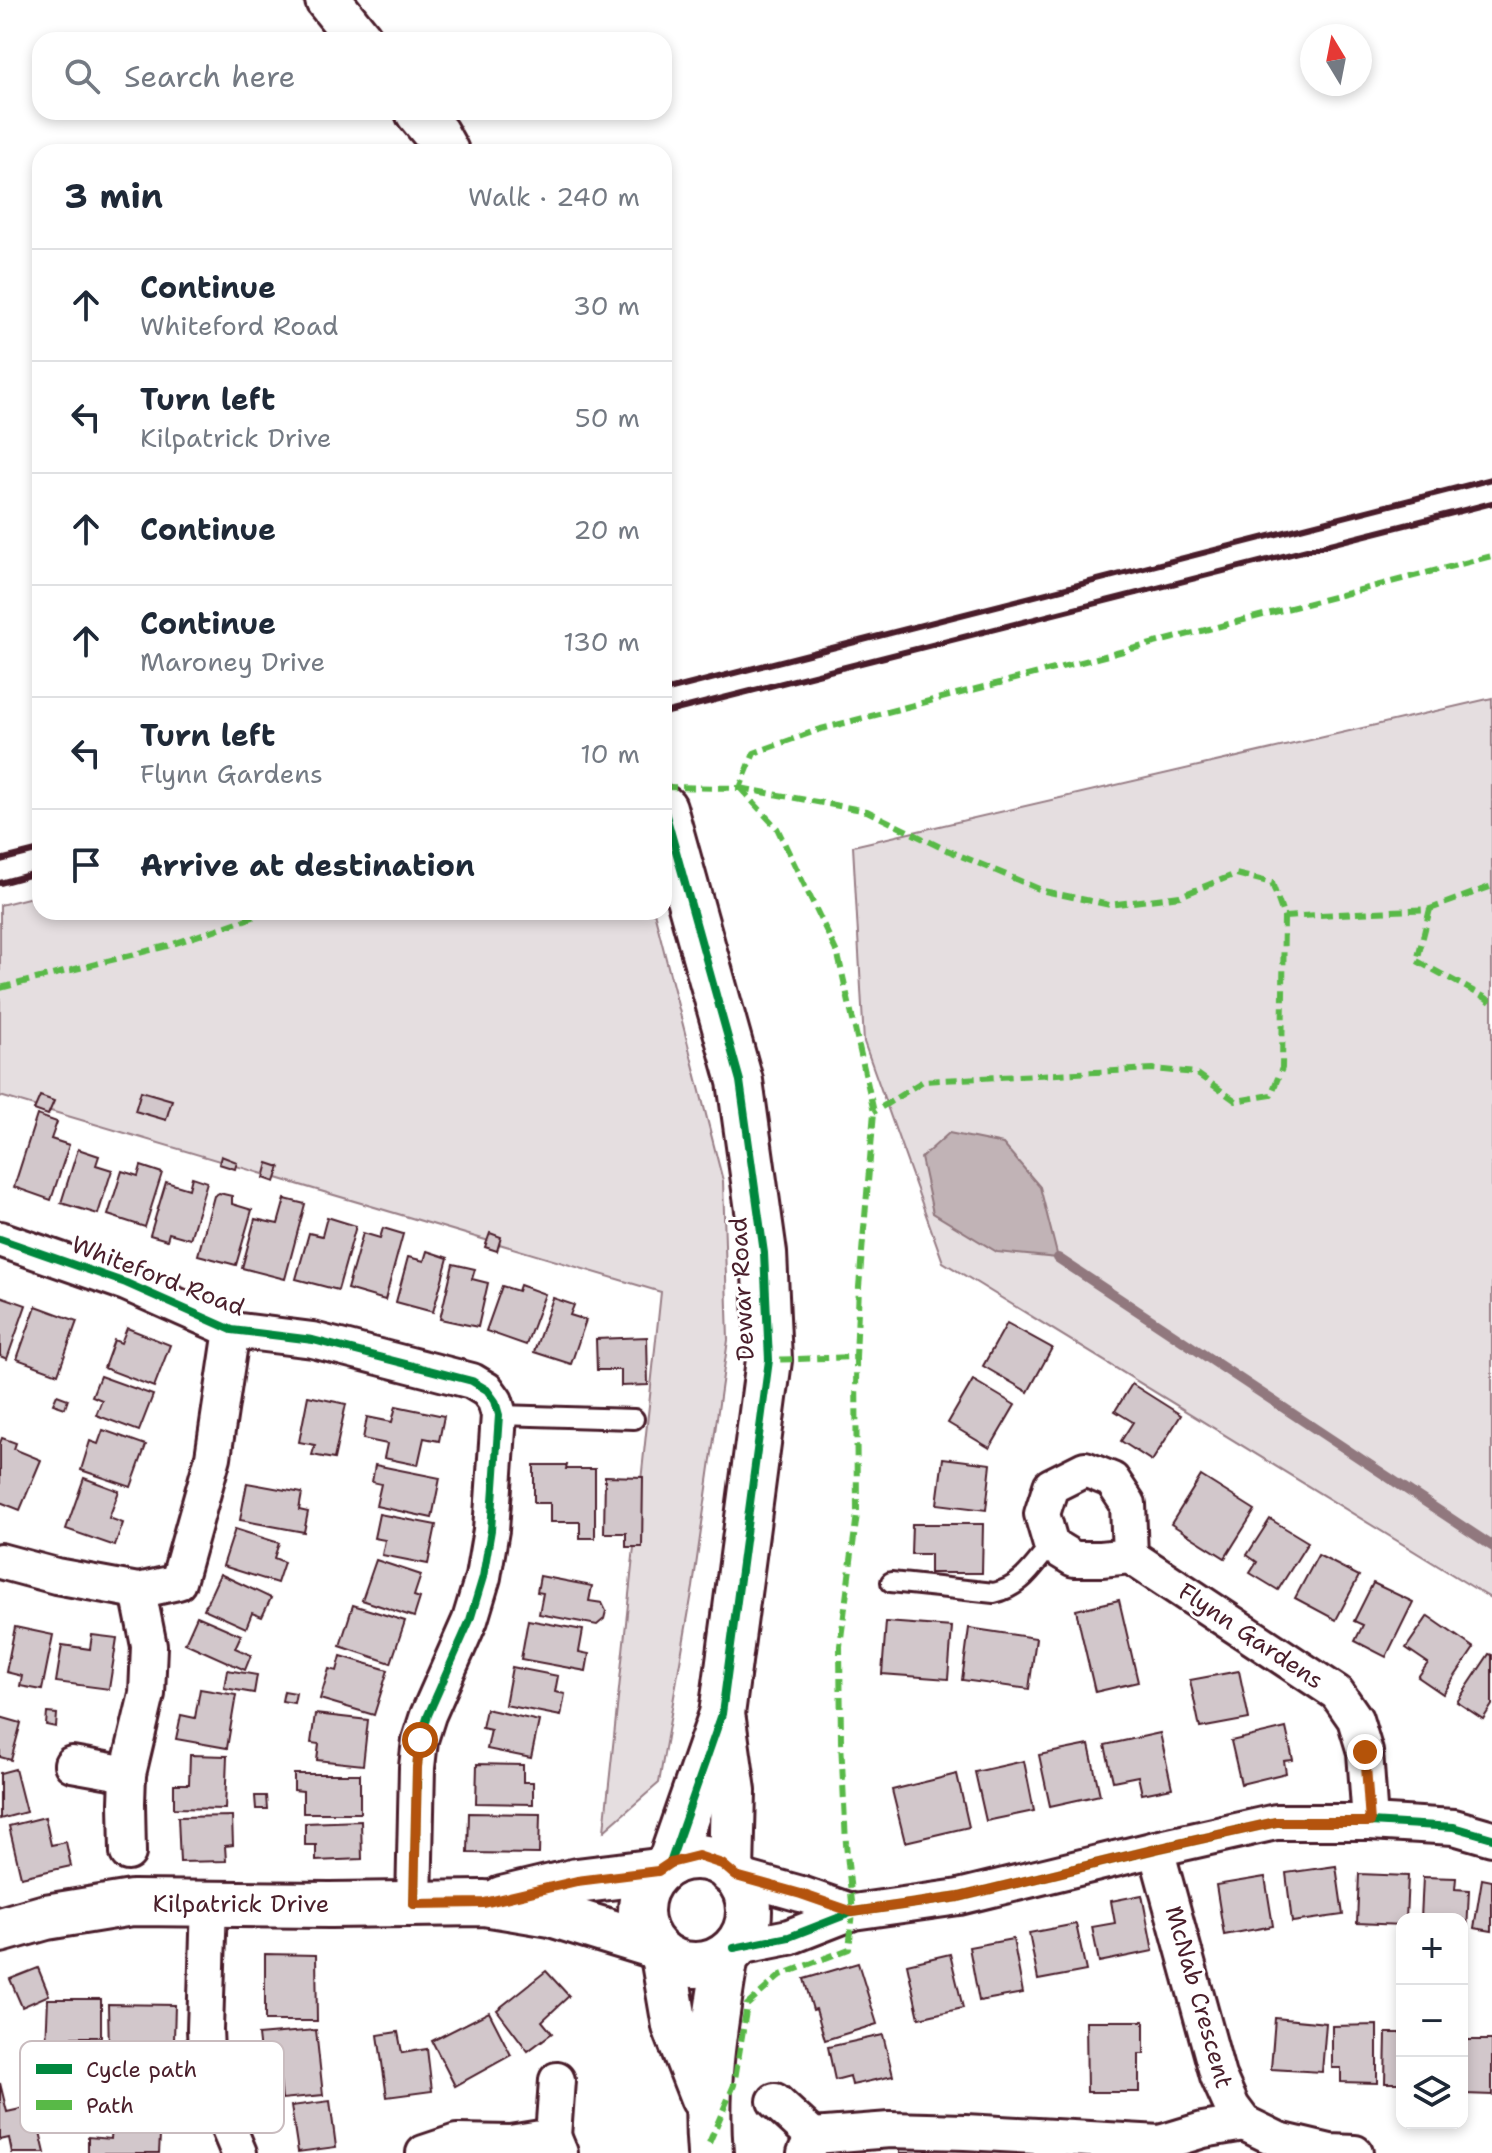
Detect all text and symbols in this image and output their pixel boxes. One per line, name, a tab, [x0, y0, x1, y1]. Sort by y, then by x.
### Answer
north arrow	[1300, 24, 1372, 96]
search box	[32, 32, 672, 120]
icon: search	[60, 54, 104, 98]
text: Search here	[124, 56, 295, 97]
text: 3 min	[64, 173, 163, 219]
text: Walk · 240 m	[468, 179, 640, 214]
text: Continue	[140, 267, 276, 308]
icon: ahead	[64, 283, 108, 327]
text: 30 m	[573, 288, 640, 323]
text: Whiteford Road	[140, 308, 338, 343]
text: Turn left	[140, 379, 275, 420]
icon: left	[64, 395, 108, 439]
text: 50 m	[575, 400, 640, 435]
text: Kilpatrick Drive	[140, 420, 332, 455]
icon: ahead	[64, 507, 108, 551]
text: Continue	[140, 509, 276, 550]
text: 20 m	[573, 512, 640, 547]
text: Continue	[140, 603, 276, 644]
icon: ahead	[64, 619, 108, 663]
text: 130 m	[563, 624, 640, 659]
text: Maroney Drive	[140, 644, 325, 679]
text: Turn left	[140, 715, 275, 756]
icon: left	[64, 731, 108, 775]
text: 10 m	[580, 736, 640, 771]
text: Flynn Gardens	[140, 756, 323, 791]
icon: arrive	[64, 843, 108, 887]
text: Arrive at destination	[140, 845, 475, 886]
street label: Dewar Road	[722, 1216, 762, 1362]
street label: Whiteford Road	[67, 1228, 249, 1324]
street label: Flynn Gardens	[1172, 1576, 1330, 1696]
route start	[402, 1722, 438, 1758]
route end	[1347, 1734, 1383, 1770]
street label: Kilpatrick Drive	[153, 1888, 329, 1920]
street label: McNab Crescent	[1158, 1902, 1240, 2092]
map controls	[1396, 1913, 1468, 2129]
button: +	[1396, 1913, 1468, 1985]
button: −	[1396, 1985, 1468, 2057]
legend	[20, 2041, 284, 2133]
text: Cycle path	[86, 2055, 197, 2084]
button: layers	[1396, 2057, 1468, 2129]
text: Path	[86, 2091, 134, 2120]

